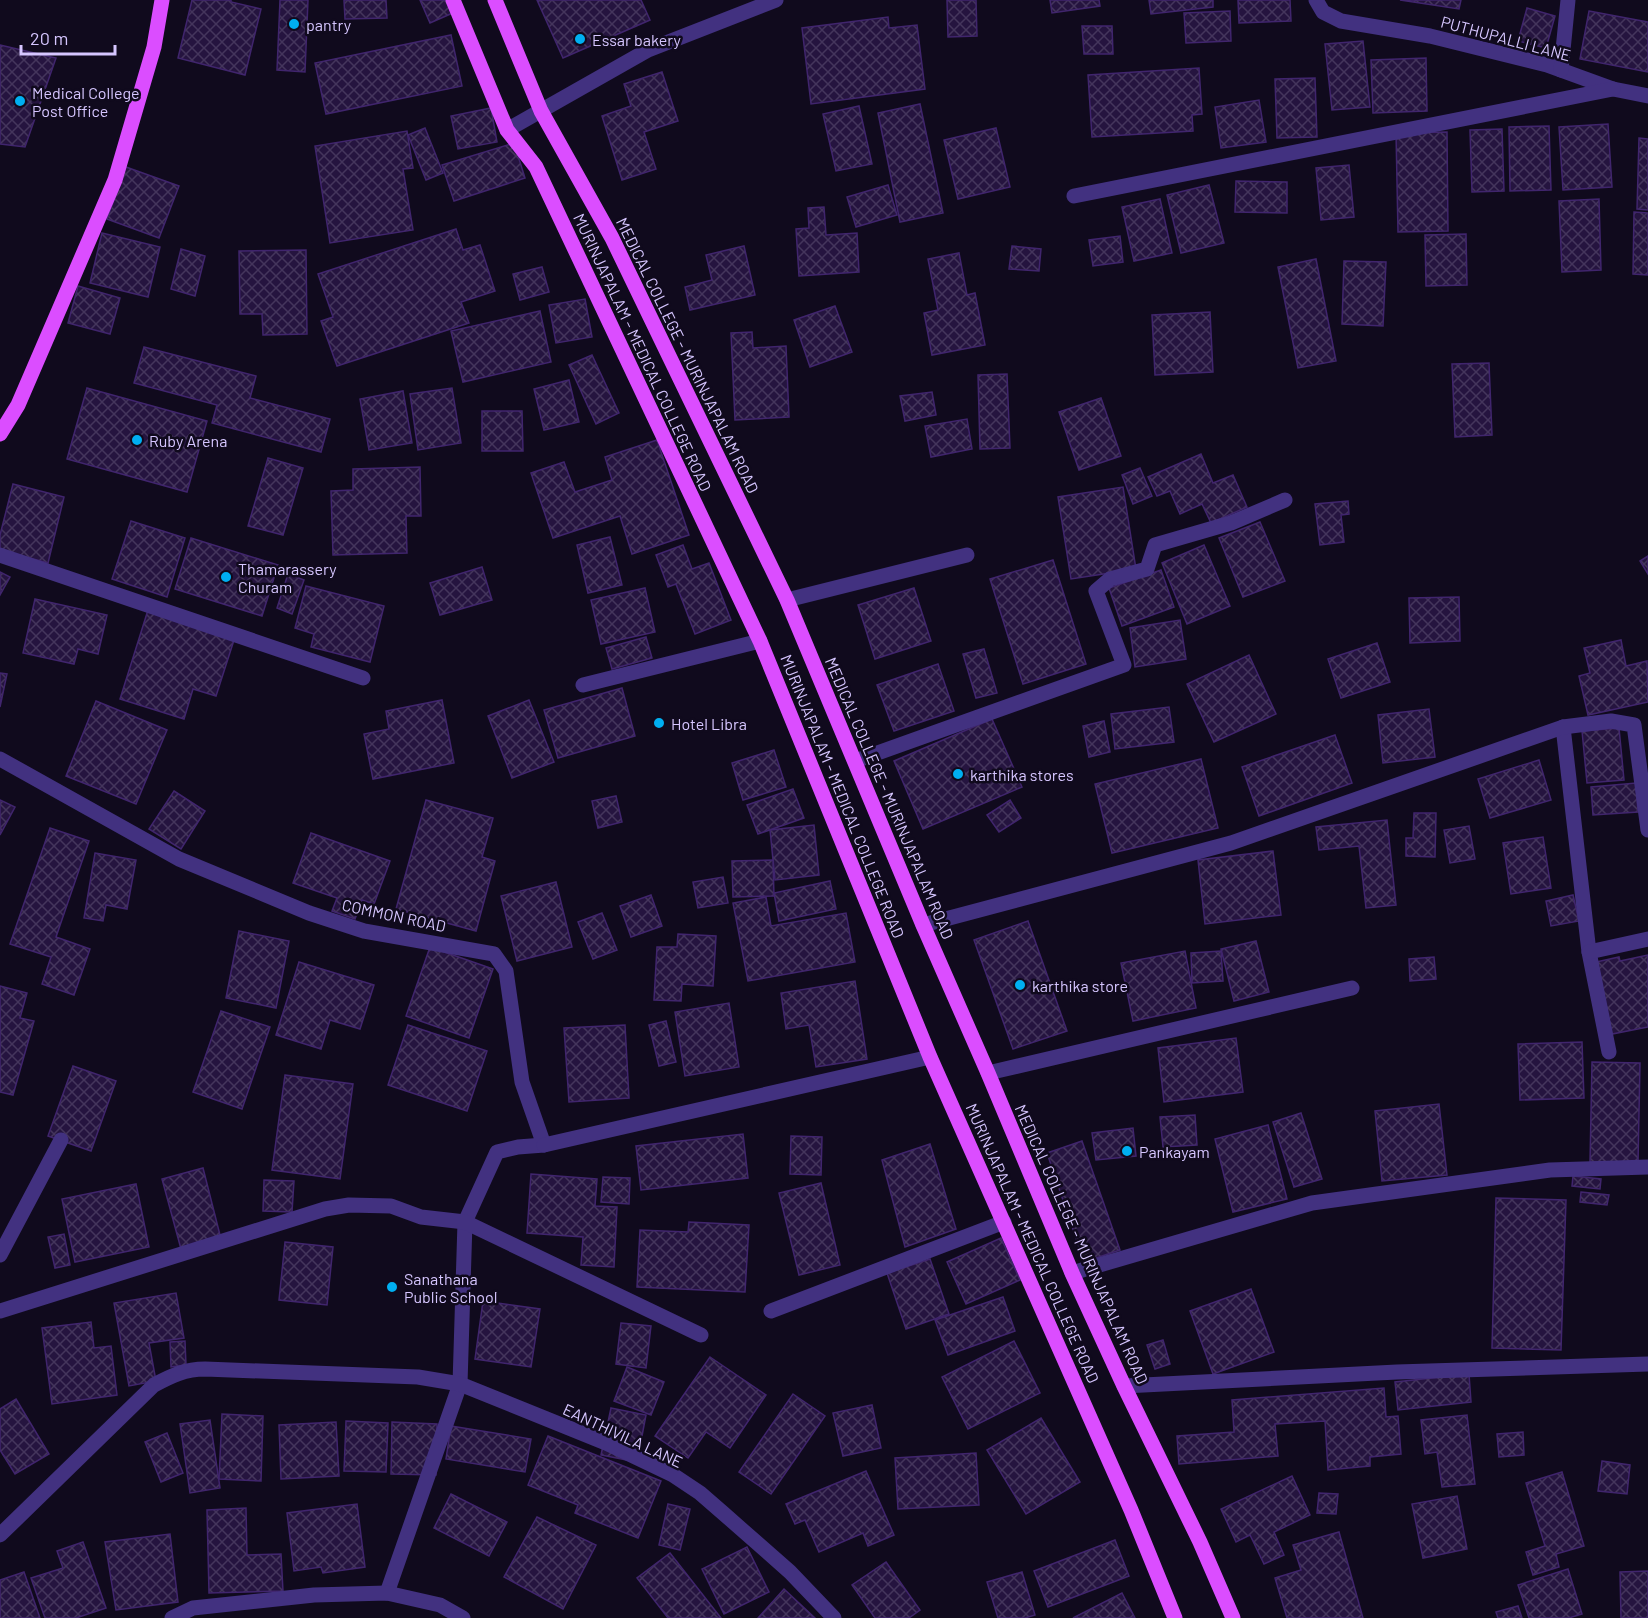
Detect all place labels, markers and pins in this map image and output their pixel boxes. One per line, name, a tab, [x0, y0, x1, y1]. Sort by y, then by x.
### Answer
place label: pantry	[306, 15, 352, 34]
marker: pantry	[287, 17, 301, 31]
place label: Essar bakery	[592, 30, 681, 49]
marker: Essar bakery	[573, 32, 587, 46]
place label: Medical College Post Office	[32, 83, 140, 120]
marker: Medical College Post Office	[13, 94, 27, 108]
place label: Ruby Arena	[149, 431, 227, 450]
marker: Ruby Arena	[130, 433, 144, 447]
place label: Thamarassery Churam	[238, 559, 337, 596]
marker: Thamarassery Churam	[219, 570, 233, 584]
place label: Hotel Libra	[671, 714, 747, 733]
marker: Hotel Libra	[652, 716, 666, 730]
place label: karthika stores	[970, 765, 1074, 784]
marker: karthika stores	[951, 767, 965, 781]
place label: karthika store	[1032, 976, 1128, 995]
marker: karthika store	[1013, 978, 1027, 992]
place label: Pankayam	[1139, 1142, 1210, 1161]
marker: Pankayam	[1120, 1144, 1134, 1158]
place label: Sanathana Public School	[404, 1269, 497, 1306]
marker: Sanathana Public School	[385, 1280, 399, 1294]

